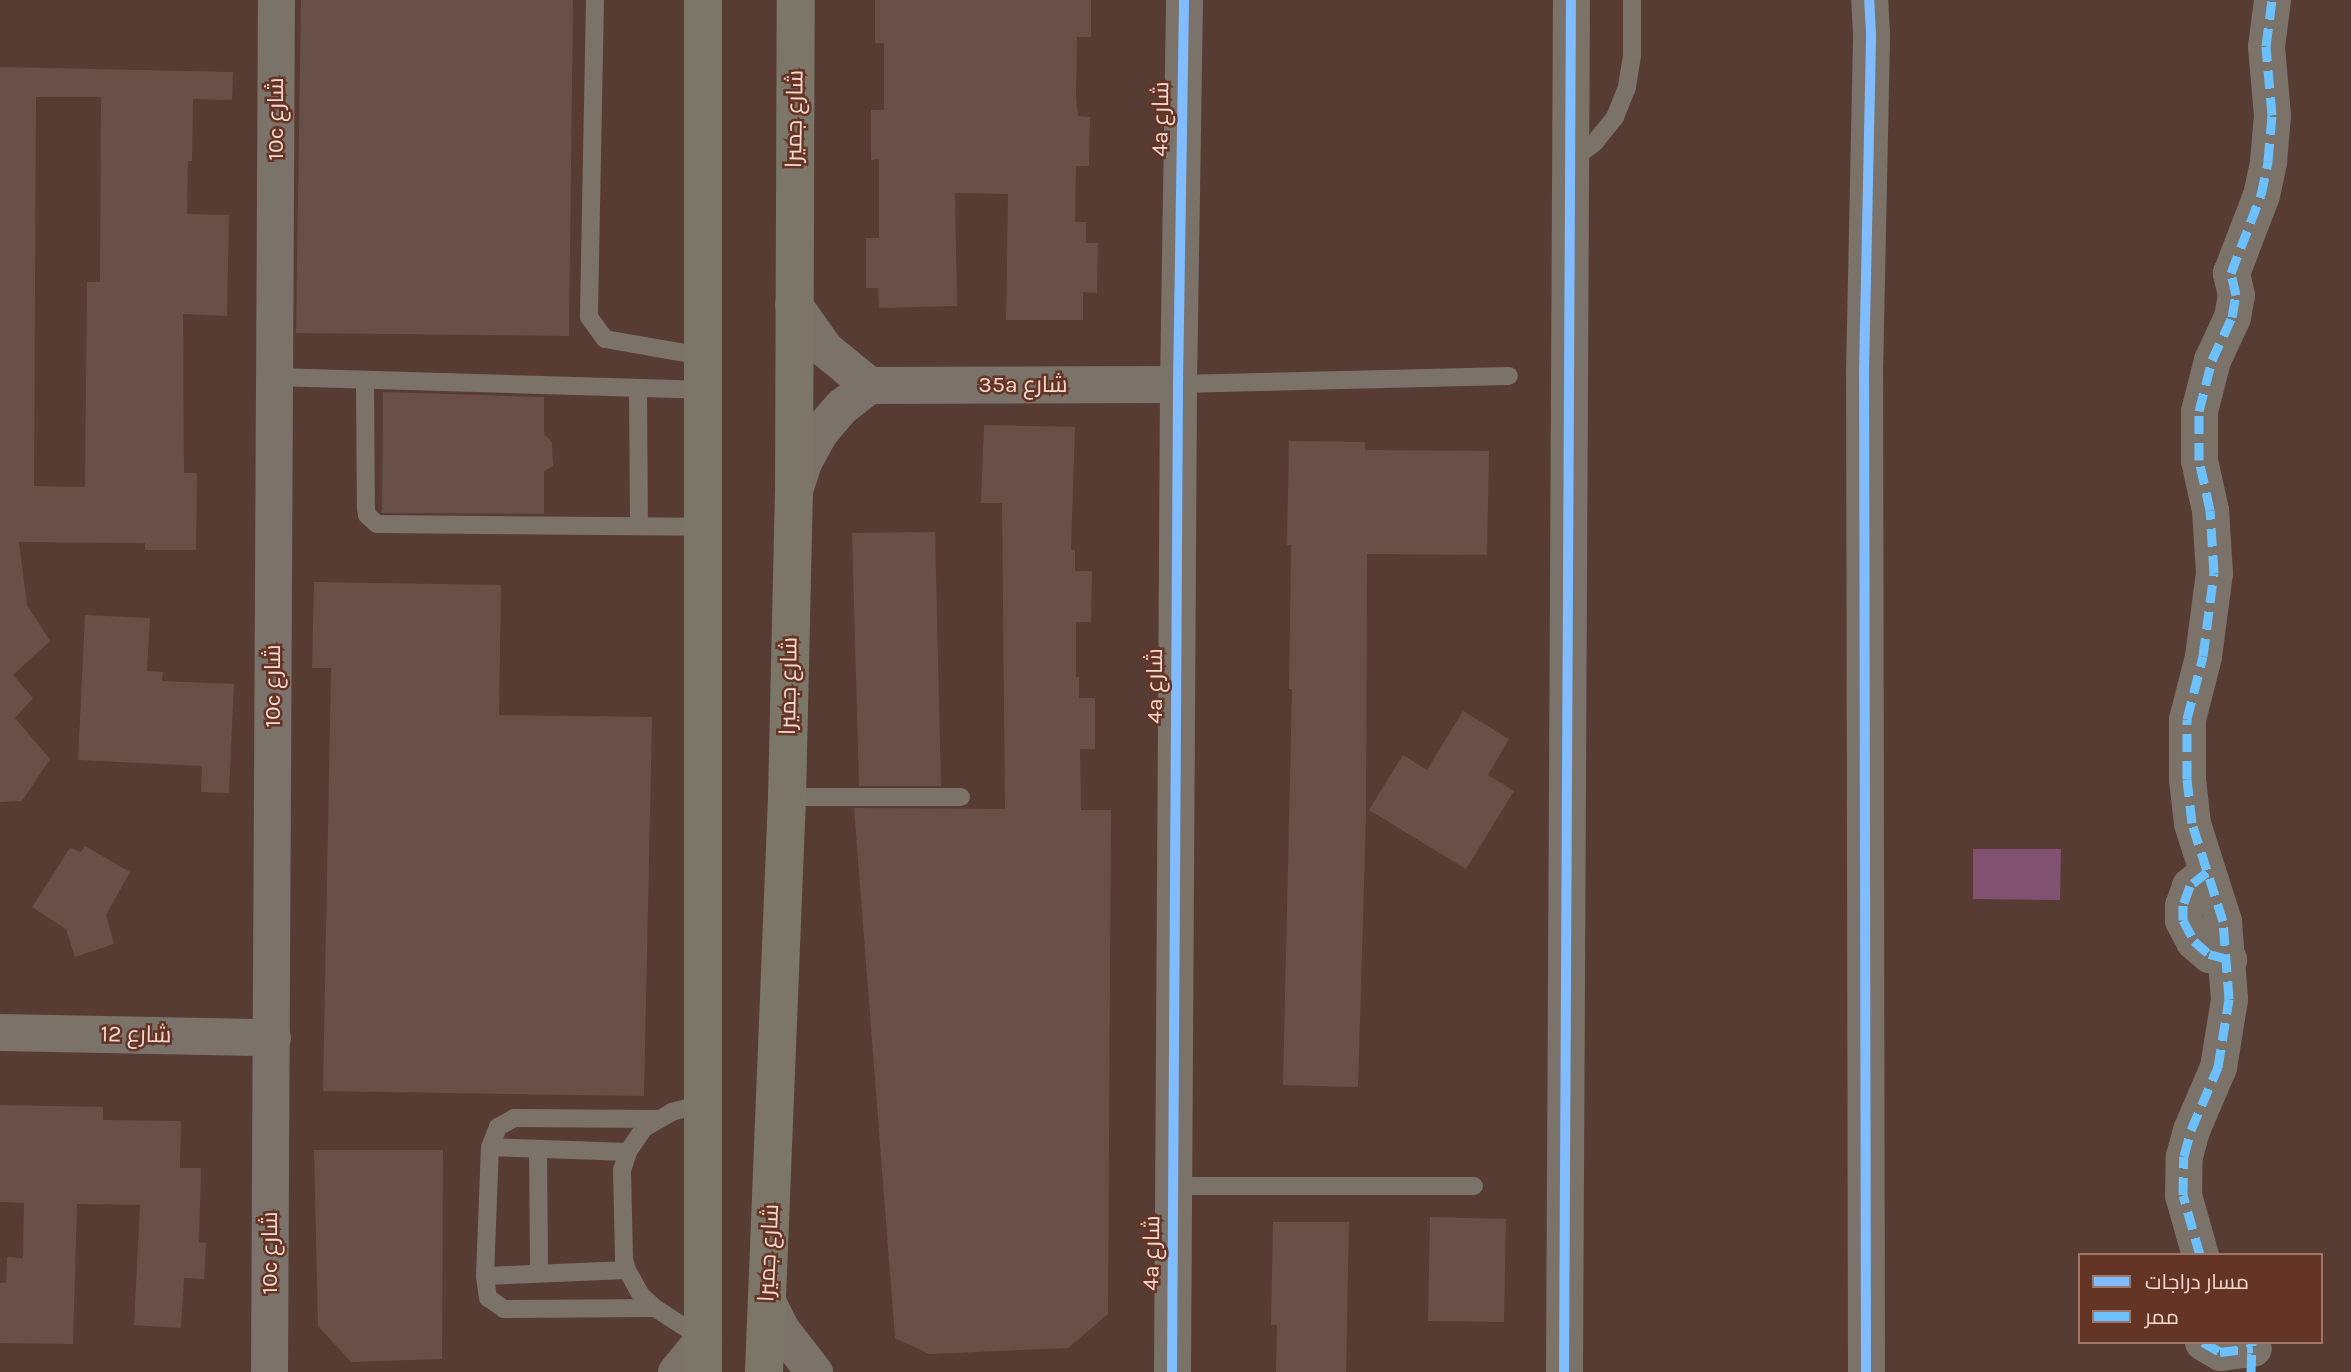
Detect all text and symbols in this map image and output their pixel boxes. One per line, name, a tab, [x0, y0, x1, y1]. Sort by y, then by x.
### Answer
street label: شارع جميرا	[780, 70, 810, 168]
street label: 10c شارع	[262, 77, 290, 161]
street label: 4a شارع	[1147, 81, 1175, 157]
street label: 35a شارع	[978, 371, 1068, 399]
street label: شارع جميرا	[774, 637, 804, 735]
street label: 10c شارع	[259, 644, 287, 728]
street label: 4a شارع	[1141, 648, 1169, 724]
street label: شارع 12	[100, 1021, 172, 1049]
street label: شارع جميرا	[753, 1203, 785, 1303]
street label: 10c شارع	[256, 1211, 284, 1295]
street label: 4a شارع	[1138, 1215, 1166, 1291]
legend	[2078, 1253, 2323, 1344]
text: مسار دراجات	[2145, 1270, 2249, 1294]
text: ممر	[2145, 1305, 2179, 1329]

